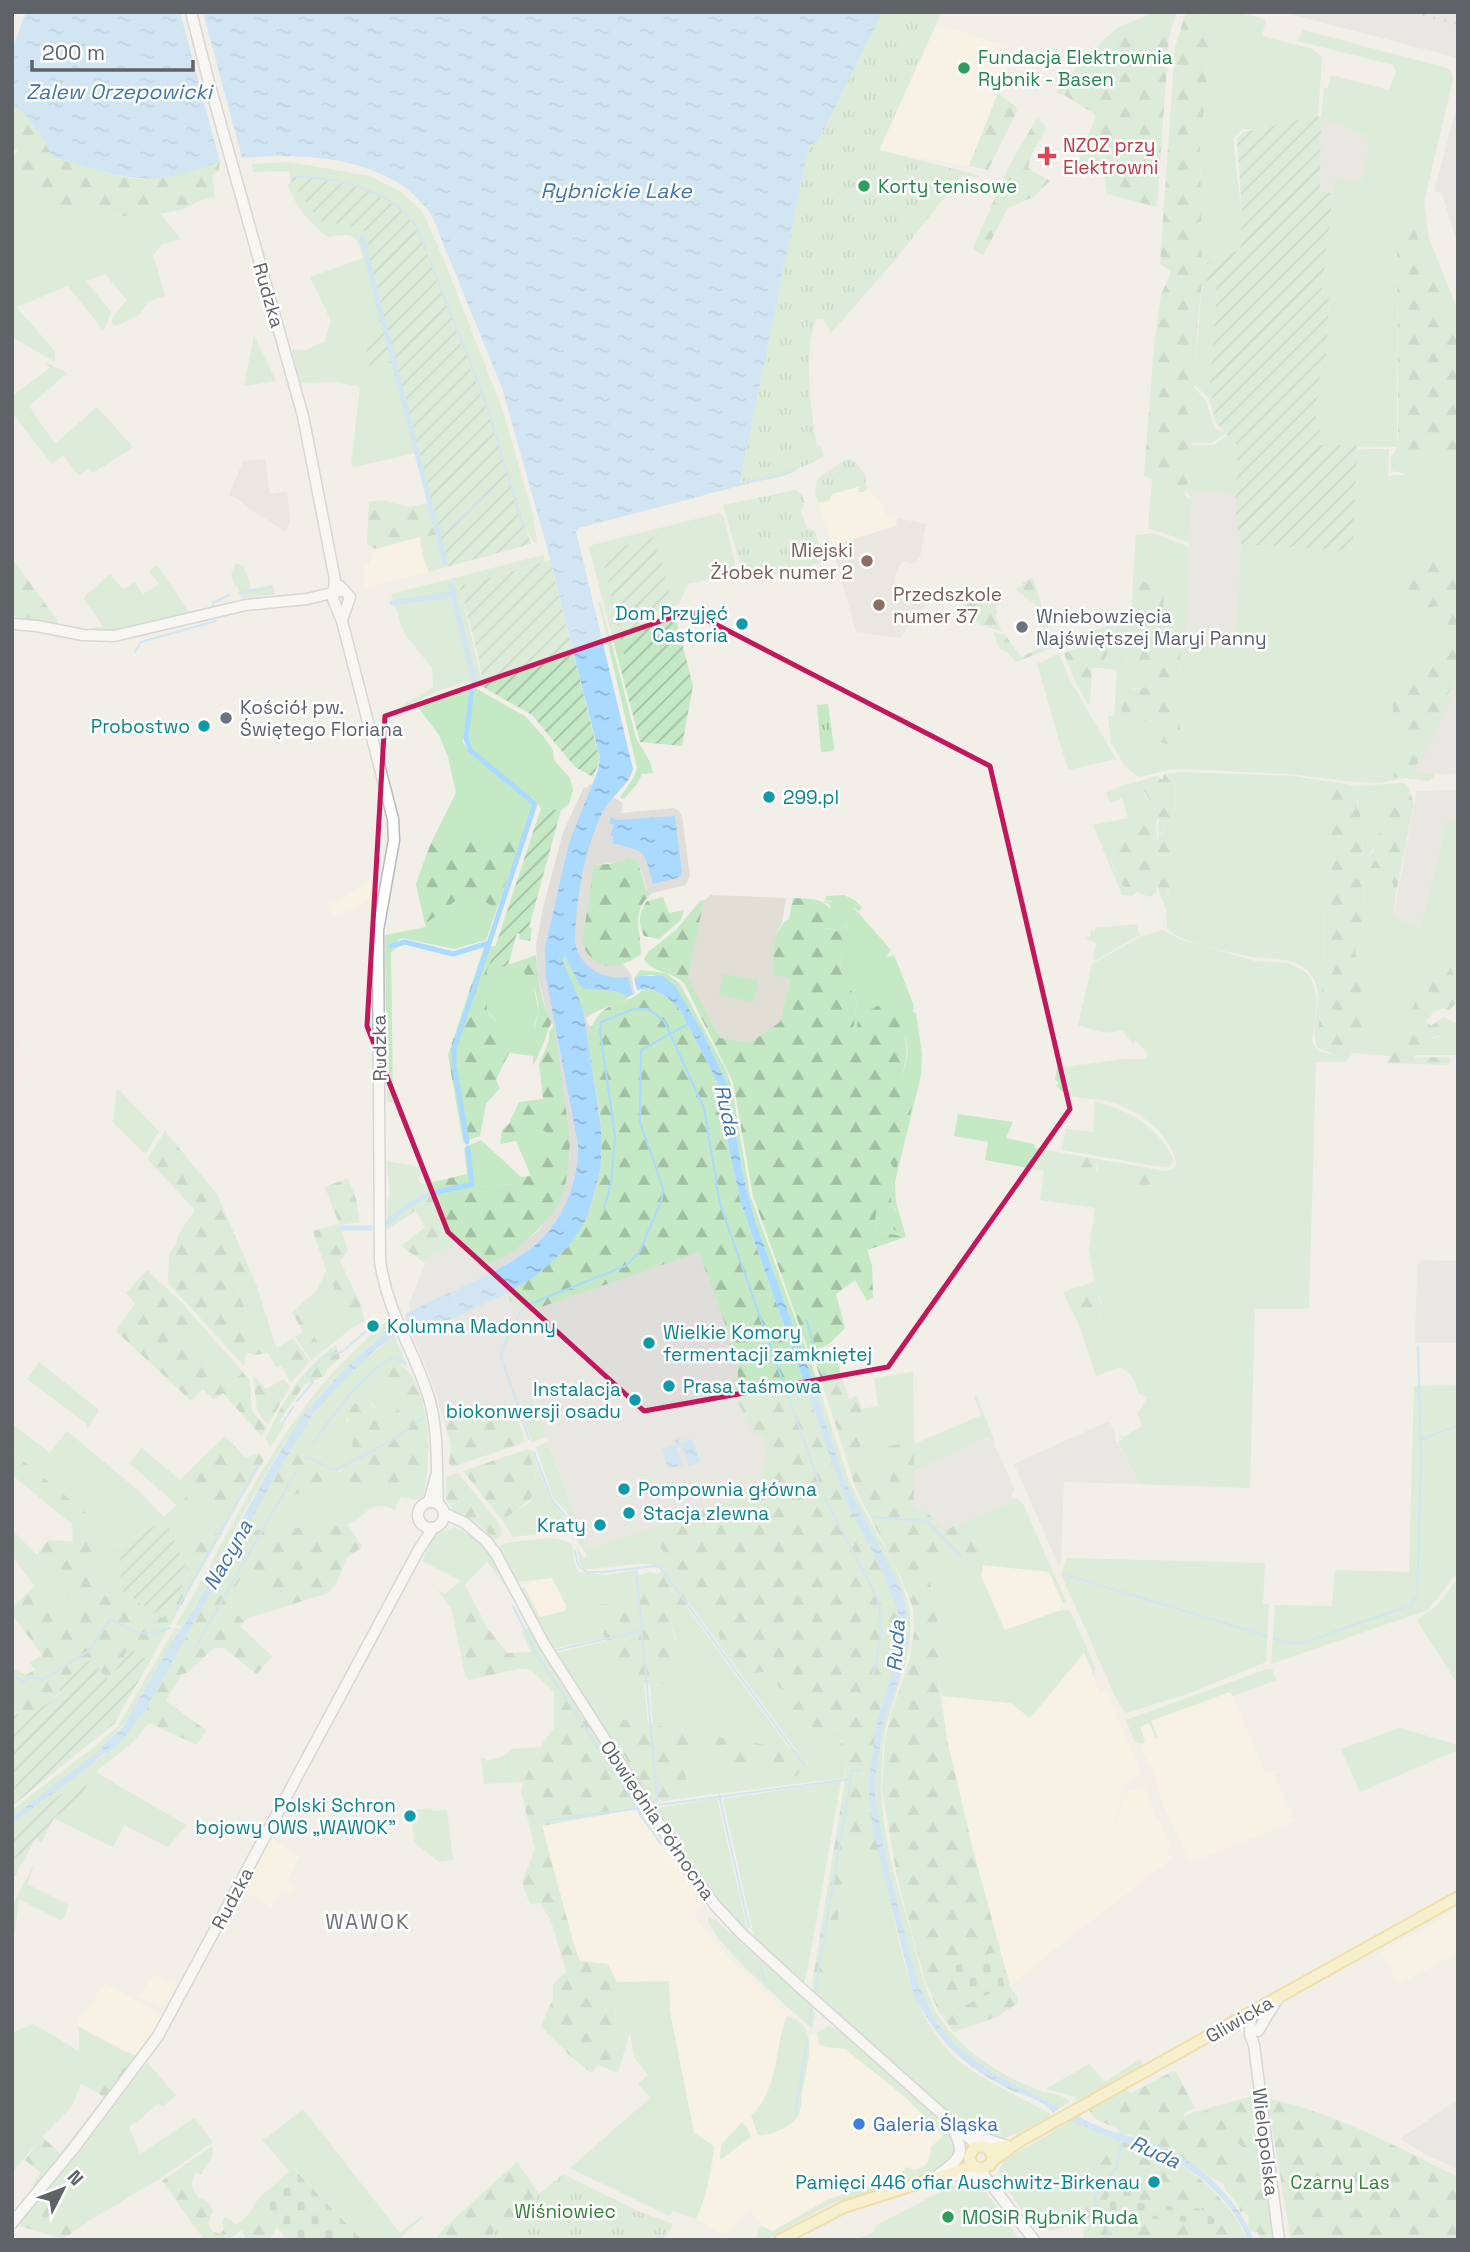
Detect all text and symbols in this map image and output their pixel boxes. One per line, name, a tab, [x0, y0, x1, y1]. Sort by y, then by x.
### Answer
scale bar	[32, 28, 192, 72]
text: 200 m	[42, 39, 105, 66]
place label: Fundacja Elektrownia Rybnik - Basen	[978, 45, 1173, 92]
marker: Fundacja Elektrownia Rybnik - Basen	[956, 60, 972, 76]
water label: Zalew Orzepowicki	[26, 78, 215, 105]
place label: NZOZ przy Elektrowni	[1063, 133, 1158, 180]
marker: NZOZ przy Elektrowni	[1037, 146, 1057, 166]
place label: Korty tenisowe	[878, 174, 1017, 199]
water label: Rybnickie Lake	[540, 177, 693, 204]
marker: Korty tenisowe	[856, 178, 872, 194]
street label: Rudzka	[247, 260, 290, 331]
place label: Miejski Żłobek numer 2	[710, 538, 853, 585]
marker: Miejski Żłobek numer 2	[859, 553, 875, 569]
place label: Przedszkole numer 37	[893, 582, 1002, 629]
marker: Przedszkole numer 37	[871, 597, 887, 613]
place label: Dom Przyjęć Castoria	[615, 601, 728, 648]
place label: Wniebowzięcia Najświętszej Maryi Panny	[1036, 604, 1267, 651]
marker: Dom Przyjęć Castoria	[734, 616, 750, 632]
marker: Wniebowzięcia Najświętszej Maryi Panny	[1014, 619, 1030, 635]
place label: Kościół pw. Świętego Floriana	[240, 695, 403, 742]
marker: Kościół pw. Świętego Floriana	[218, 710, 234, 726]
place label: Probostwo	[91, 714, 190, 739]
marker: Probostwo	[196, 718, 212, 734]
place label: 299.pl	[783, 785, 839, 810]
marker: 299.pl	[761, 789, 777, 805]
street label: Rudzka	[366, 1014, 393, 1082]
water label: Ruda	[709, 1082, 747, 1139]
place label: Kolumna Madonny	[387, 1314, 556, 1339]
marker: Kolumna Madonny	[365, 1318, 381, 1334]
place label: Wielkie Komory fermentacji zamkniętej	[663, 1320, 872, 1367]
marker: Wielkie Komory fermentacji zamkniętej	[641, 1335, 657, 1351]
place label: Prasa taśmowa	[683, 1374, 821, 1399]
place label: Instalacja biokonwersji osadu	[446, 1377, 621, 1424]
marker: Prasa taśmowa	[661, 1378, 677, 1394]
marker: Instalacja biokonwersji osadu	[627, 1392, 643, 1408]
place label: Pompownia główna	[638, 1477, 817, 1502]
marker: Pompownia główna	[616, 1481, 632, 1497]
place label: Stacja zlewna	[643, 1501, 769, 1526]
marker: Stacja zlewna	[621, 1505, 637, 1521]
place label: Kraty	[537, 1513, 586, 1538]
water label: Nacyna	[197, 1514, 259, 1594]
marker: Kraty	[592, 1517, 608, 1533]
water label: Ruda	[880, 1618, 911, 1673]
street label: Obwiednia Północna	[595, 1736, 720, 1905]
place label: Polski Schron bojowy OWS „WAWOK”	[195, 1793, 396, 1840]
marker: Polski Schron bojowy OWS „WAWOK”	[402, 1808, 418, 1824]
street label: Rudzka	[206, 1863, 259, 1934]
district label: WAWOK	[325, 1908, 411, 1935]
street label: Gliwicka	[1201, 1990, 1278, 2049]
street label: Wielopolska	[1246, 2087, 1285, 2197]
place label: Galeria Śląska	[873, 2112, 998, 2137]
marker: Galeria Śląska	[851, 2116, 867, 2132]
water label: Ruda	[1126, 2129, 1185, 2175]
north arrow	[28, 2154, 98, 2224]
text: N	[62, 2165, 89, 2191]
place label: Pamięci 446 ofiar Auschwitz-Birkenau	[795, 2170, 1140, 2195]
park label: Czarny Las	[1290, 2170, 1390, 2195]
marker: Pamięci 446 ofiar Auschwitz-Birkenau	[1146, 2174, 1162, 2190]
park label: Wiśniowiec	[514, 2199, 616, 2224]
place label: MOSiR Rybnik Ruda	[962, 2205, 1138, 2230]
marker: MOSiR Rybnik Ruda	[940, 2209, 956, 2225]

